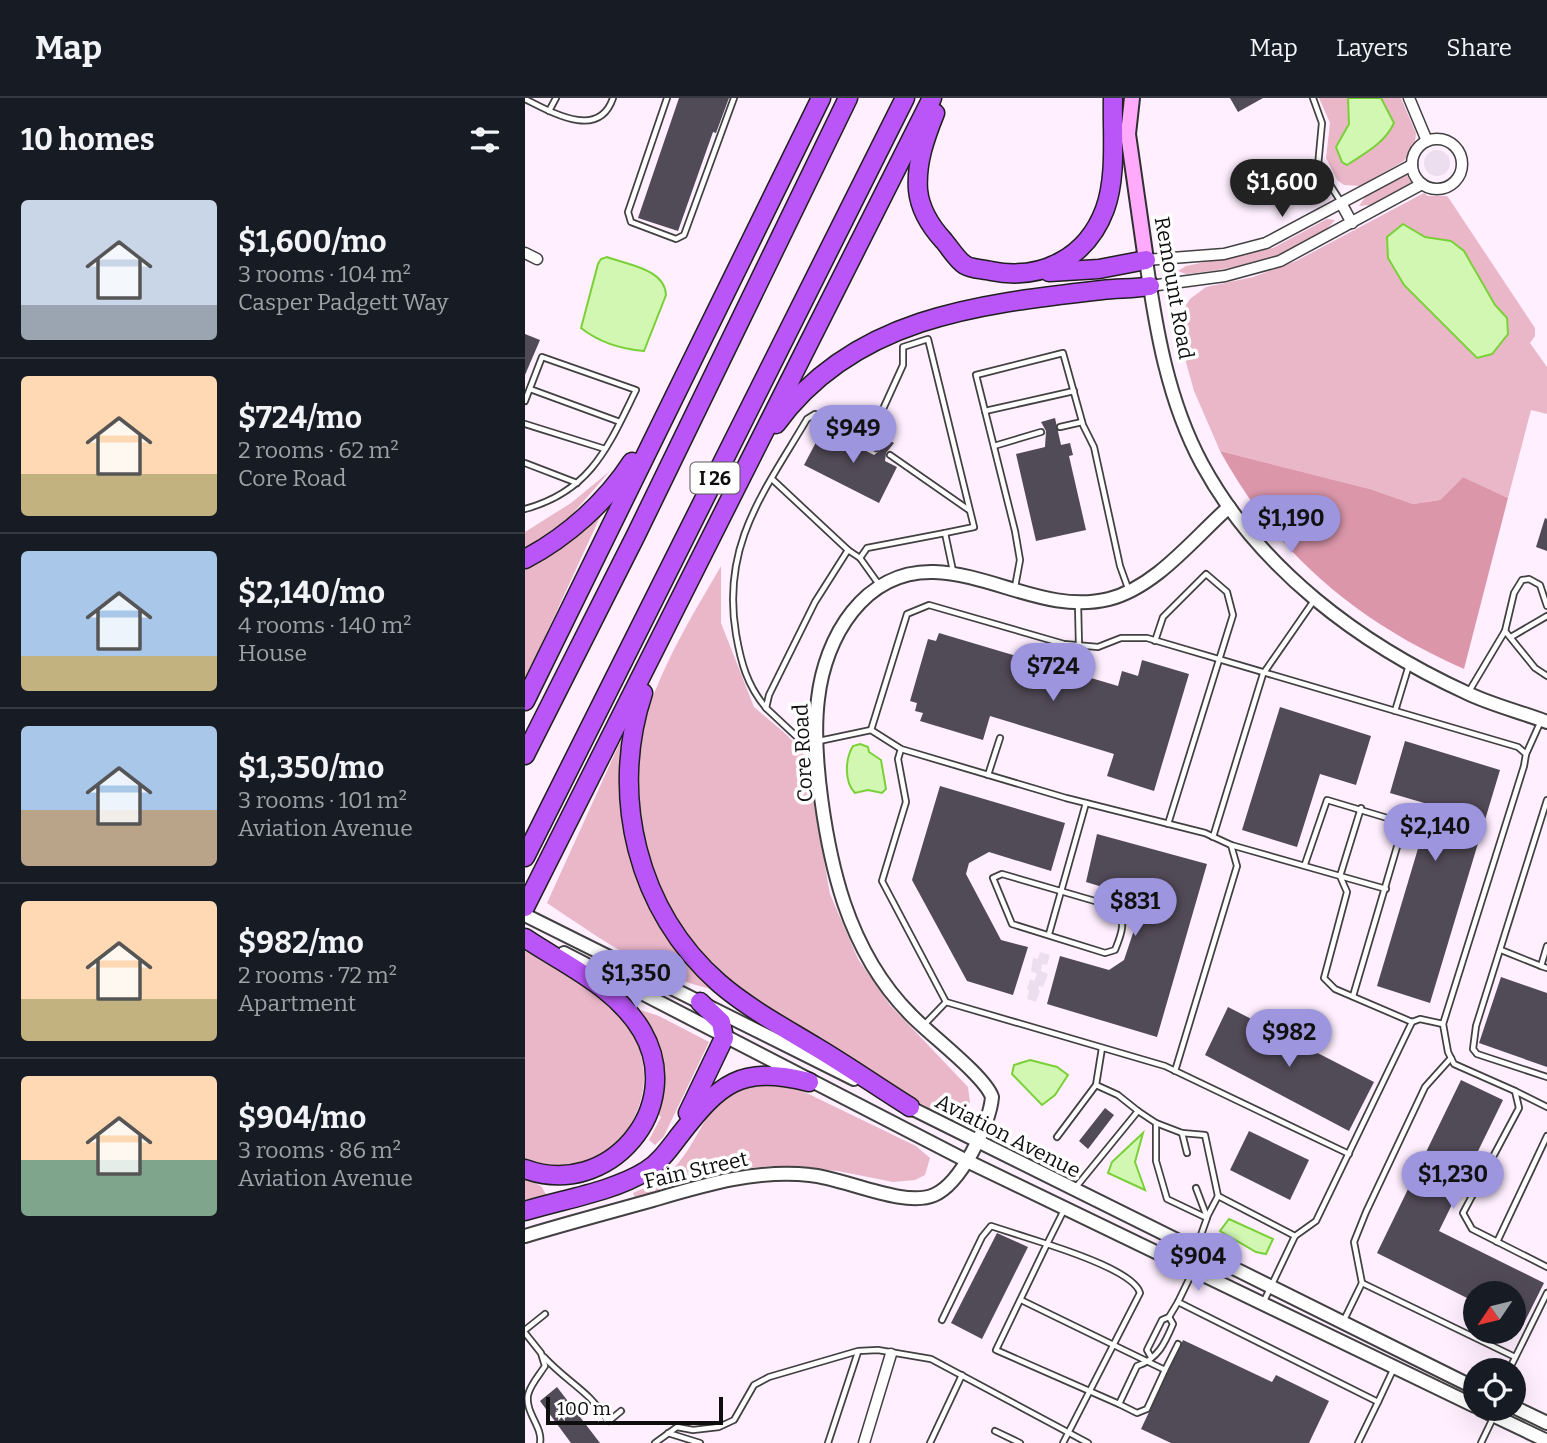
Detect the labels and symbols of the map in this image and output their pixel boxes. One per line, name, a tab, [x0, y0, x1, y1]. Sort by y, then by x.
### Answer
pin: $1,600	[1225, 159, 1339, 219]
street label: Remount Road	[1149, 215, 1199, 361]
pin: $949	[812, 406, 894, 465]
road number: I 26	[691, 462, 739, 494]
pin: $1,190	[1234, 496, 1348, 555]
pin: $724	[1012, 644, 1094, 703]
street label: Core Road	[787, 703, 819, 803]
pin: $2,140	[1378, 804, 1492, 863]
pin: $831	[1094, 878, 1176, 938]
pin: $1,350	[579, 950, 693, 1010]
pin: $982	[1248, 1010, 1330, 1069]
street label: Aviation Avenue	[931, 1088, 1085, 1184]
street label: Fain Street	[642, 1145, 751, 1195]
pin: $1,230	[1396, 1152, 1510, 1211]
pin: $904	[1157, 1234, 1239, 1293]
north arrow	[1463, 1281, 1526, 1344]
scale bar	[546, 1394, 723, 1426]

